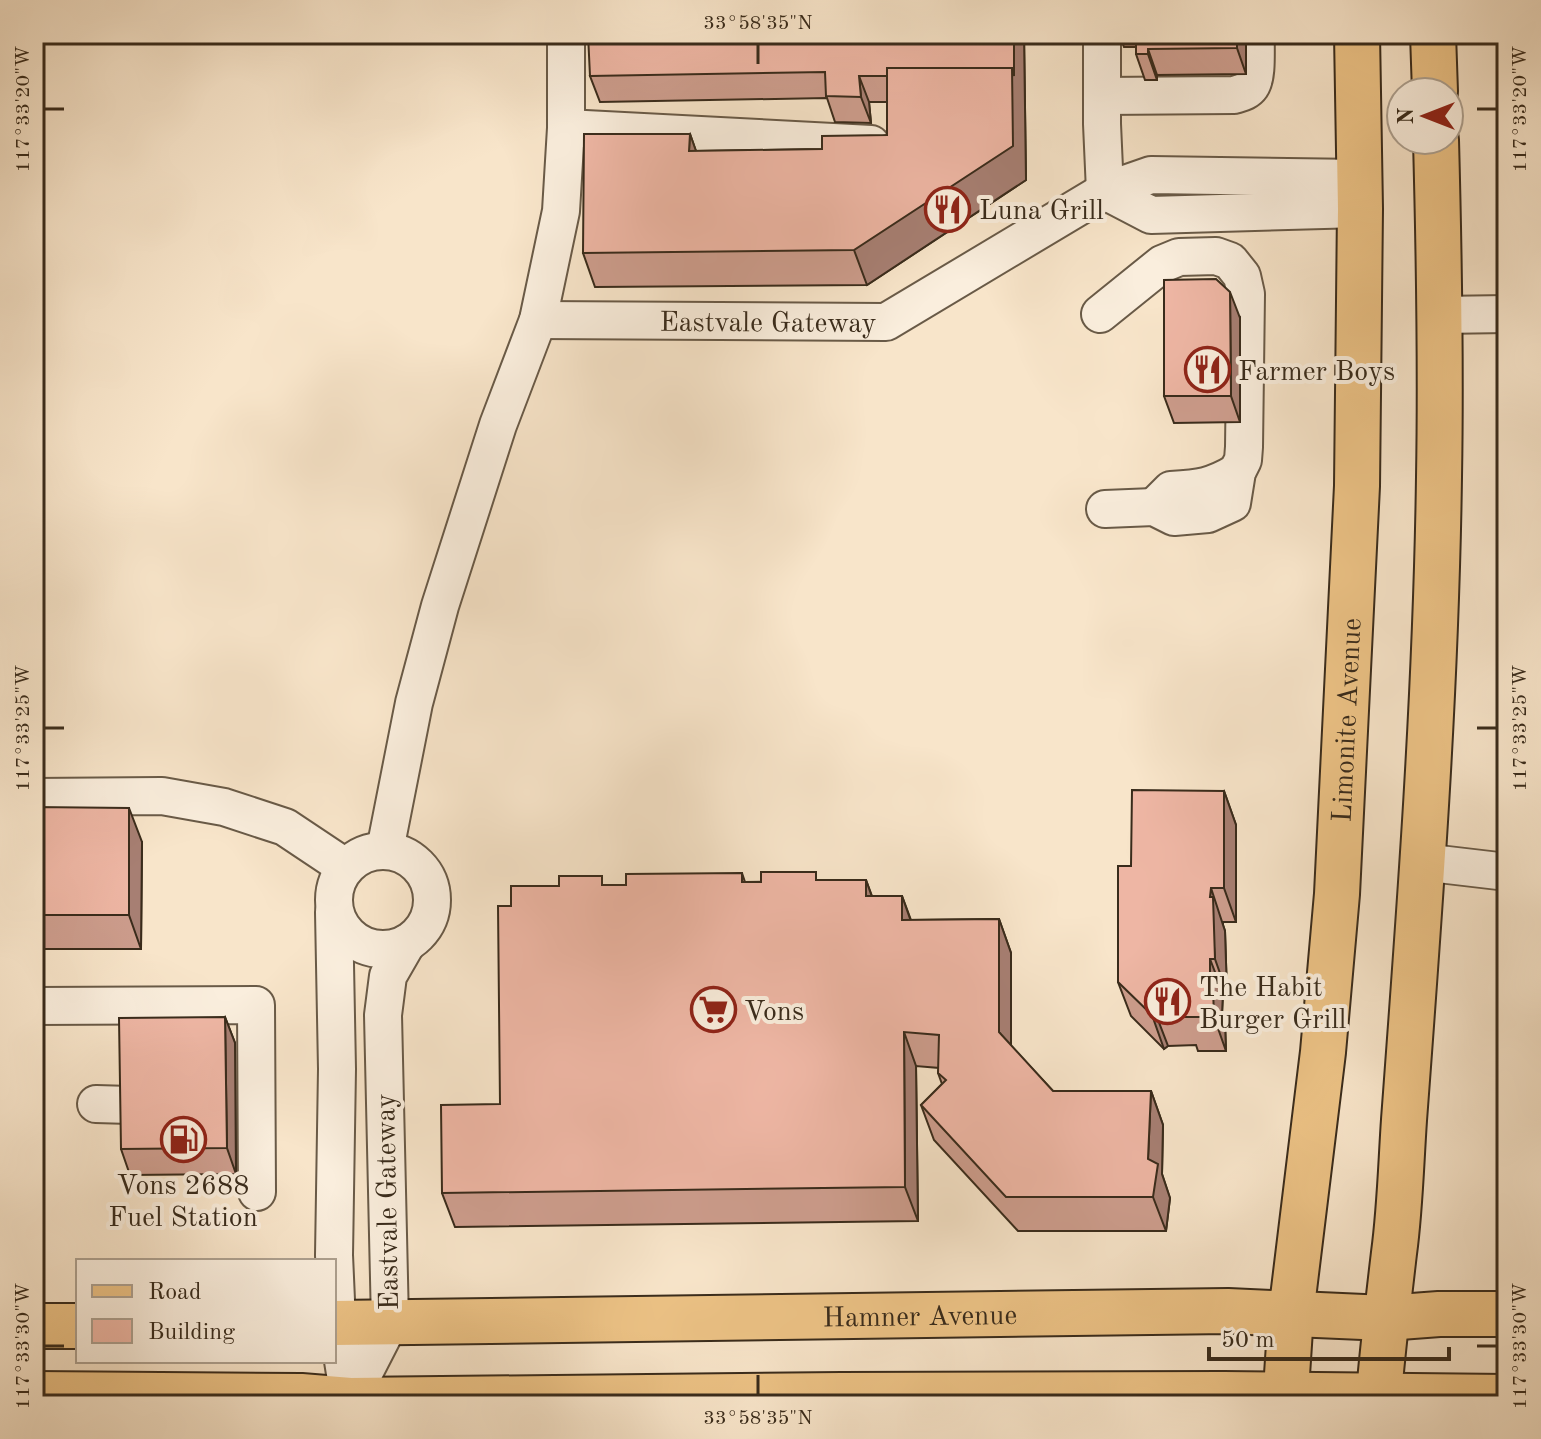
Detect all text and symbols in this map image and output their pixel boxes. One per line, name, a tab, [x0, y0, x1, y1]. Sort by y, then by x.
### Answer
text: 33°58'35"N	[703, 14, 813, 34]
text: 117°33'20"W	[14, 46, 34, 172]
text: 117°33'20"W	[1511, 46, 1531, 172]
north arrow	[1385, 76, 1465, 156]
text: N	[1396, 107, 1418, 124]
restaurant icon: Luna Grill	[924, 185, 972, 233]
place label: Luna Grill	[979, 198, 1104, 226]
street label: Eastvale Gateway	[659, 310, 877, 339]
restaurant icon: Farmer Boys	[1183, 346, 1231, 394]
place label: Farmer Boys	[1238, 359, 1395, 387]
street label: Limonite Avenue	[1330, 617, 1368, 823]
text: 117°33'25"W	[14, 665, 34, 791]
text: 117°33'25"W	[1511, 665, 1531, 791]
place label: The Habit Burger Grill	[1199, 975, 1346, 1035]
restaurant icon: The Habit Burger Grill	[1144, 978, 1192, 1026]
supermarket icon: Vons	[689, 986, 737, 1034]
place label: Vons	[744, 999, 804, 1027]
street label: Eastvale Gateway	[373, 1093, 405, 1311]
fuel station icon: Vons 2688 Fuel Station	[159, 1116, 207, 1164]
place label: Vons 2688 Fuel Station	[108, 1173, 258, 1233]
legend	[76, 1259, 336, 1363]
text: Road	[148, 1281, 201, 1305]
text: 117°33'30"W	[14, 1283, 34, 1409]
text: 117°33'30"W	[1511, 1283, 1531, 1409]
street label: Hamner Avenue	[823, 1303, 1017, 1333]
scale bar	[1209, 1311, 1449, 1361]
text: Building	[148, 1321, 235, 1345]
text: 50 m	[1221, 1329, 1275, 1353]
text: 33°58'35"N	[703, 1409, 813, 1429]

